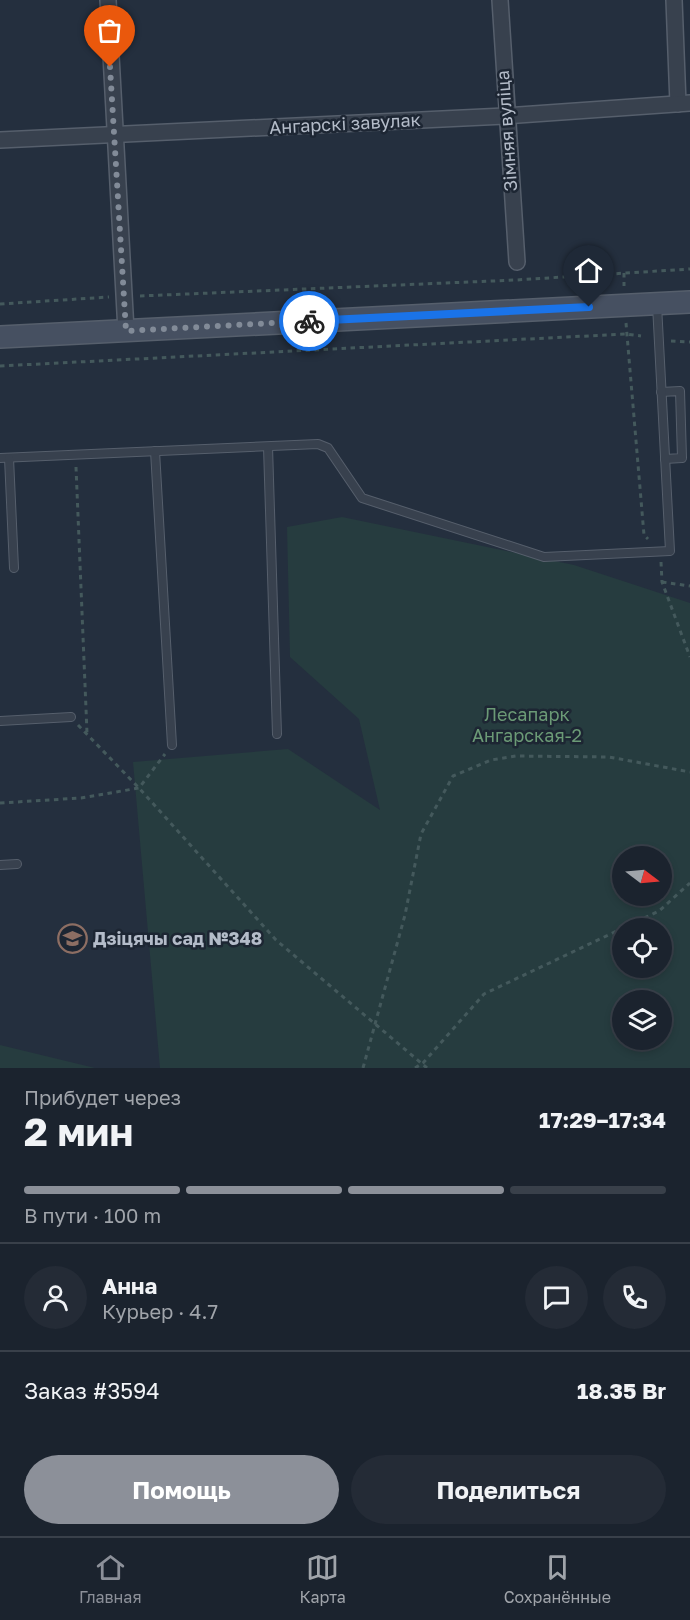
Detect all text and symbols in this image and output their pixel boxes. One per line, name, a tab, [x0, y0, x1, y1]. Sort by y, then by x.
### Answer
pin	[84, 5, 135, 67]
icon: bag	[93, 14, 126, 47]
street label: Зімняя вуліца	[491, 70, 521, 193]
street label: Ангарскі завулак	[269, 108, 421, 138]
pin	[563, 245, 614, 307]
icon: home	[572, 254, 605, 287]
courier	[279, 291, 339, 351]
icon: bike	[293, 305, 326, 338]
park label: Лесапарк Ангарская-2	[472, 703, 582, 746]
north arrow	[612, 846, 672, 906]
map controls	[612, 846, 672, 1050]
button: locate	[612, 918, 672, 978]
school or university icon: Дзіцячы сад №348	[56, 923, 88, 955]
place label: Дзіцячы сад №348	[93, 927, 262, 949]
button: layers	[612, 990, 672, 1050]
text: Прибудет через	[24, 1085, 181, 1109]
text: 17:29–17:34	[539, 1106, 666, 1133]
text: 2 мин	[24, 1108, 133, 1155]
text: В пути · 100 m	[24, 1203, 161, 1227]
button: person	[24, 1266, 87, 1329]
button: chat	[525, 1266, 588, 1329]
button: phone	[603, 1266, 666, 1329]
text: Анна	[102, 1272, 157, 1299]
text: Курьер · 4.7	[102, 1299, 218, 1323]
text: Заказ #3594	[24, 1377, 160, 1404]
text: 18.35 Br	[577, 1377, 666, 1404]
button: Помощь	[24, 1455, 339, 1524]
button: Поделиться	[351, 1455, 666, 1524]
tab: Главная	[79, 1551, 142, 1607]
tab: Карта	[299, 1551, 346, 1607]
tab: Сохранённые	[504, 1551, 611, 1607]

